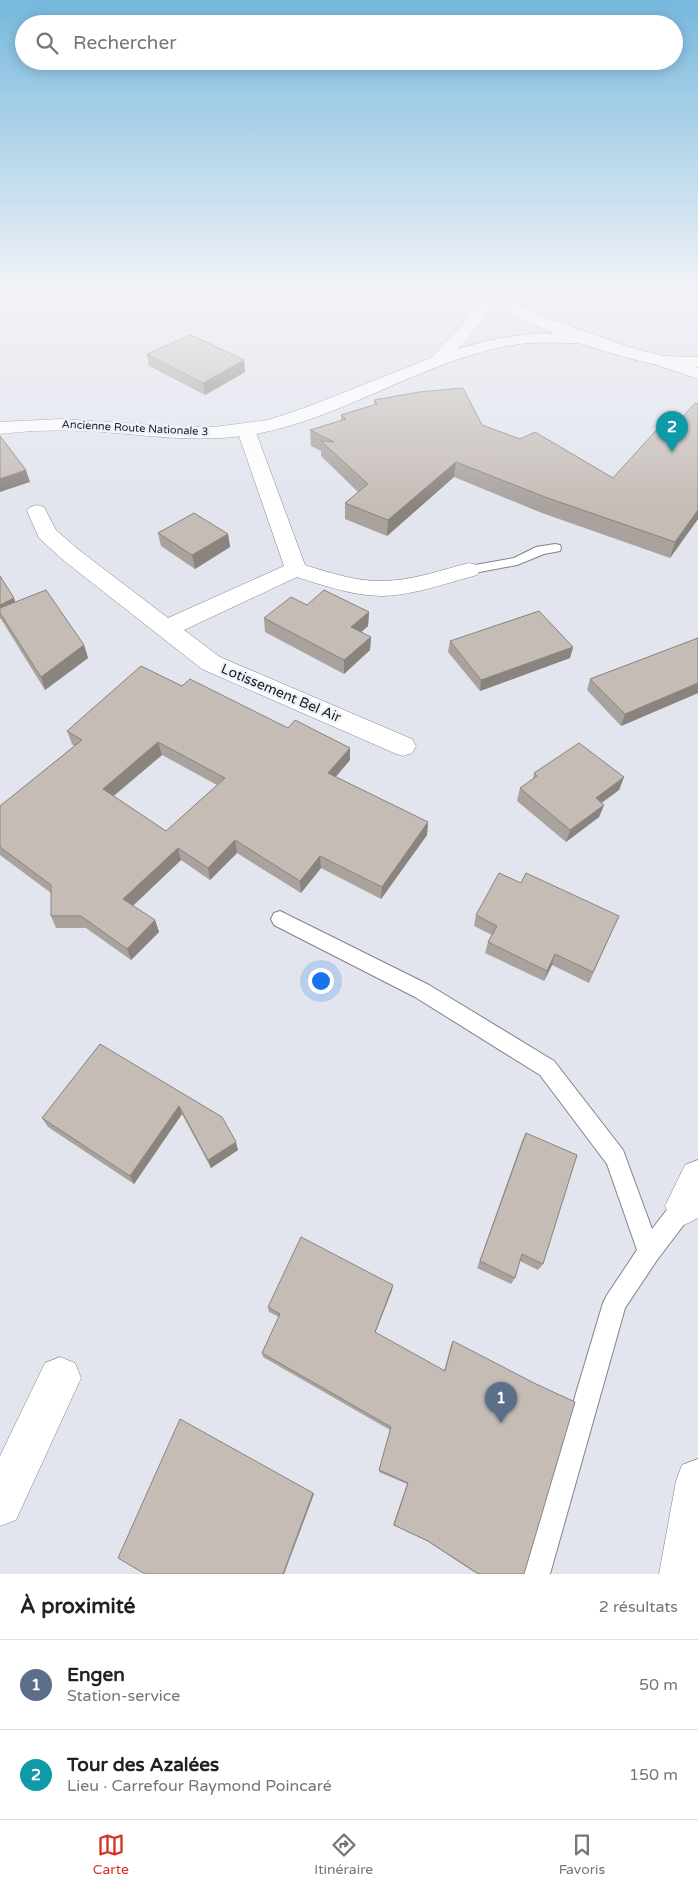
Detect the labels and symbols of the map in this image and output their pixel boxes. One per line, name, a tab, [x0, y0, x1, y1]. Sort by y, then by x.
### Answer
pin: 2	[656, 411, 688, 452]
street label: Ancienne Route Nationale 3	[61, 418, 209, 438]
street label: Lotissement Bel Air	[218, 660, 344, 726]
your location	[308, 968, 334, 994]
pin: 1	[485, 1382, 517, 1423]

